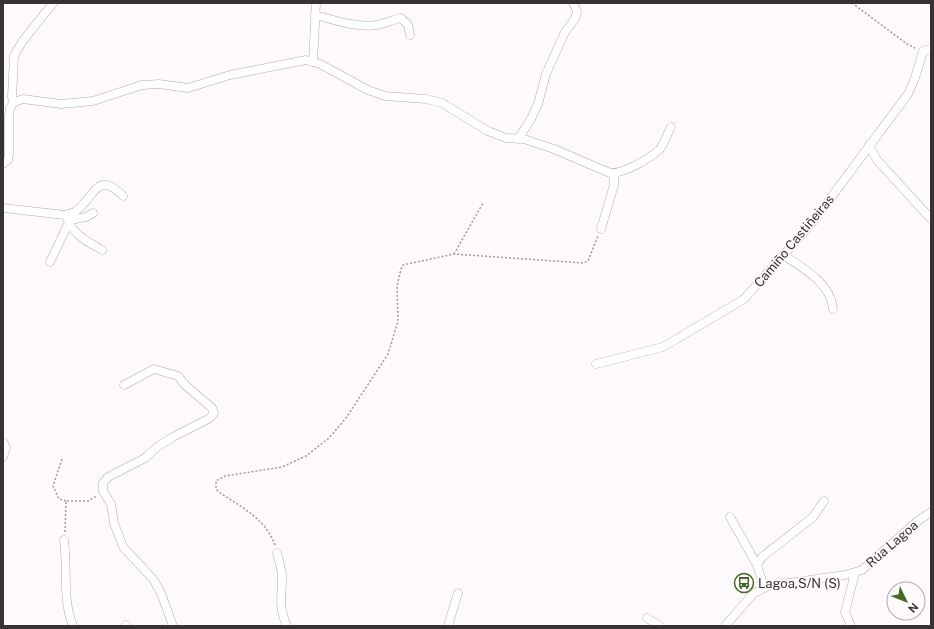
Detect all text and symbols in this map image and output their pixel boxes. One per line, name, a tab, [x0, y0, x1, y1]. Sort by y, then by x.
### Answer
street label: Camiño Castiñeiras	[751, 192, 837, 290]
street label: Rúa Lagoa	[863, 518, 921, 570]
bus stop icon: Lagoa,S/N (S)	[733, 572, 755, 594]
place label: Lagoa,S/N (S)	[758, 576, 841, 591]
north arrow	[886, 581, 926, 621]
text: N	[906, 601, 921, 615]

